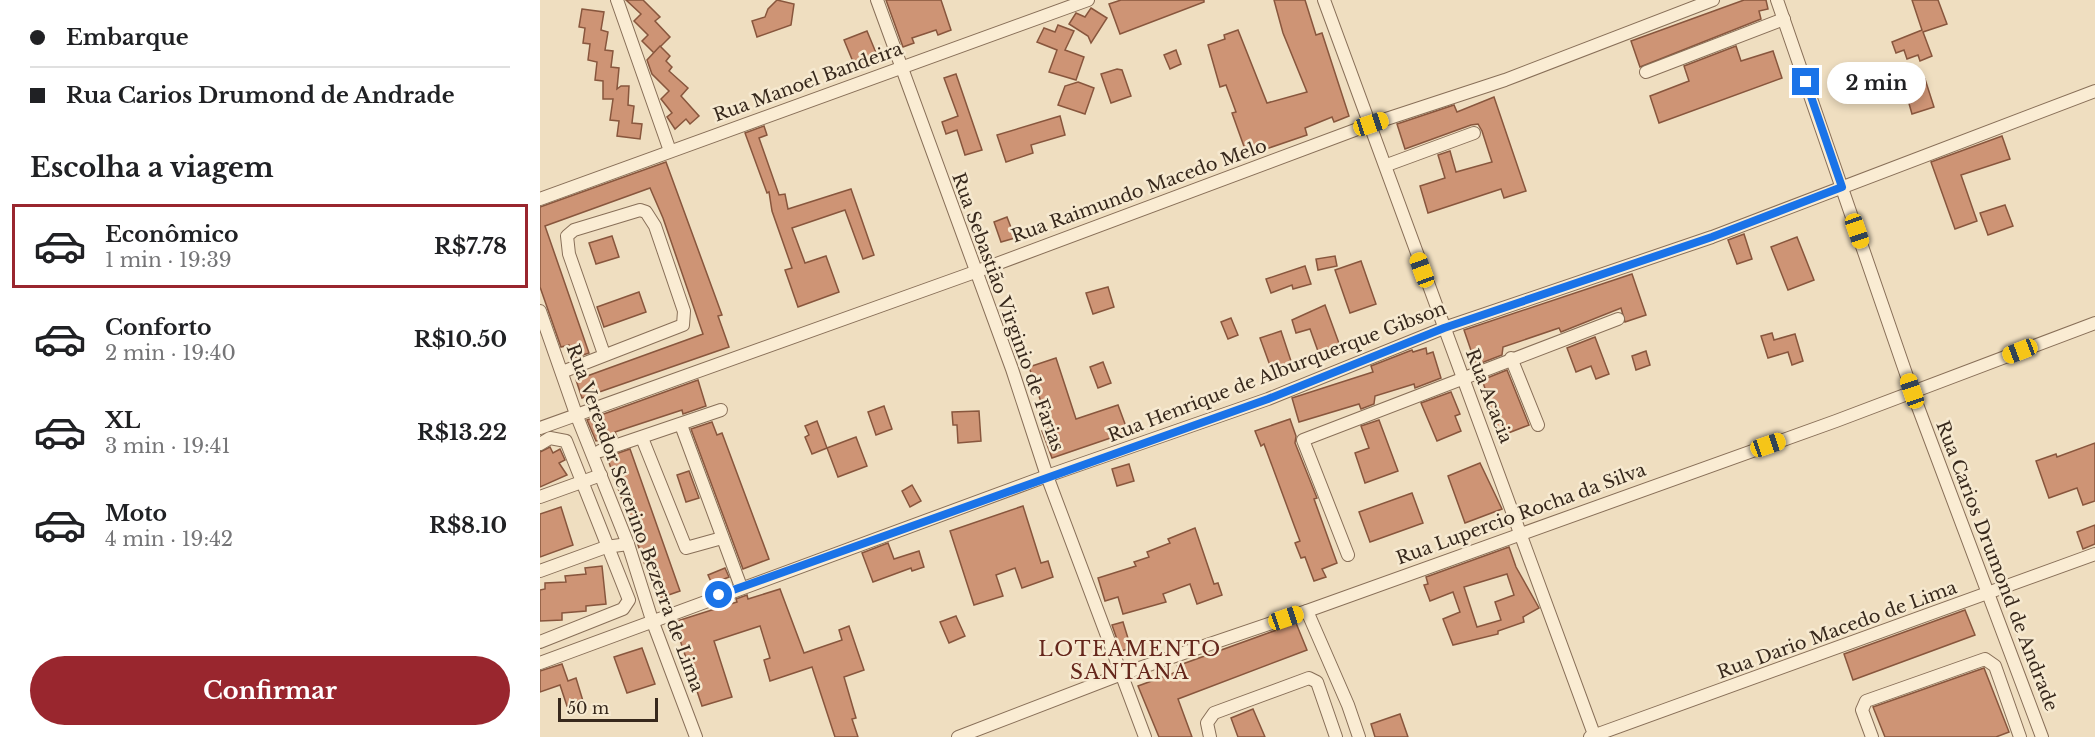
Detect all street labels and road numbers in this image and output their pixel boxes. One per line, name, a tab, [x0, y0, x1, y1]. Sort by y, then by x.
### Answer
street label: Rua Manoel Bandeira	[710, 38, 906, 126]
street label: Rua Raimundo Macedo Melo	[1008, 134, 1270, 248]
street label: Rua Sebastião Virginio de Farias	[947, 170, 1069, 454]
street label: Rua Henrique de Alburquerque Gibson	[1105, 297, 1449, 447]
street label: Rua Vereador Severino Bezerra de Lima	[562, 341, 708, 695]
street label: Rua Acacia	[1461, 346, 1517, 446]
street label: Rua Carios Drumond de Andrade	[1931, 418, 2063, 714]
street label: Rua Lupercio Rocha da Silva	[1393, 458, 1649, 569]
street label: Rua Dario Macedo de Lima	[1714, 576, 1960, 684]

